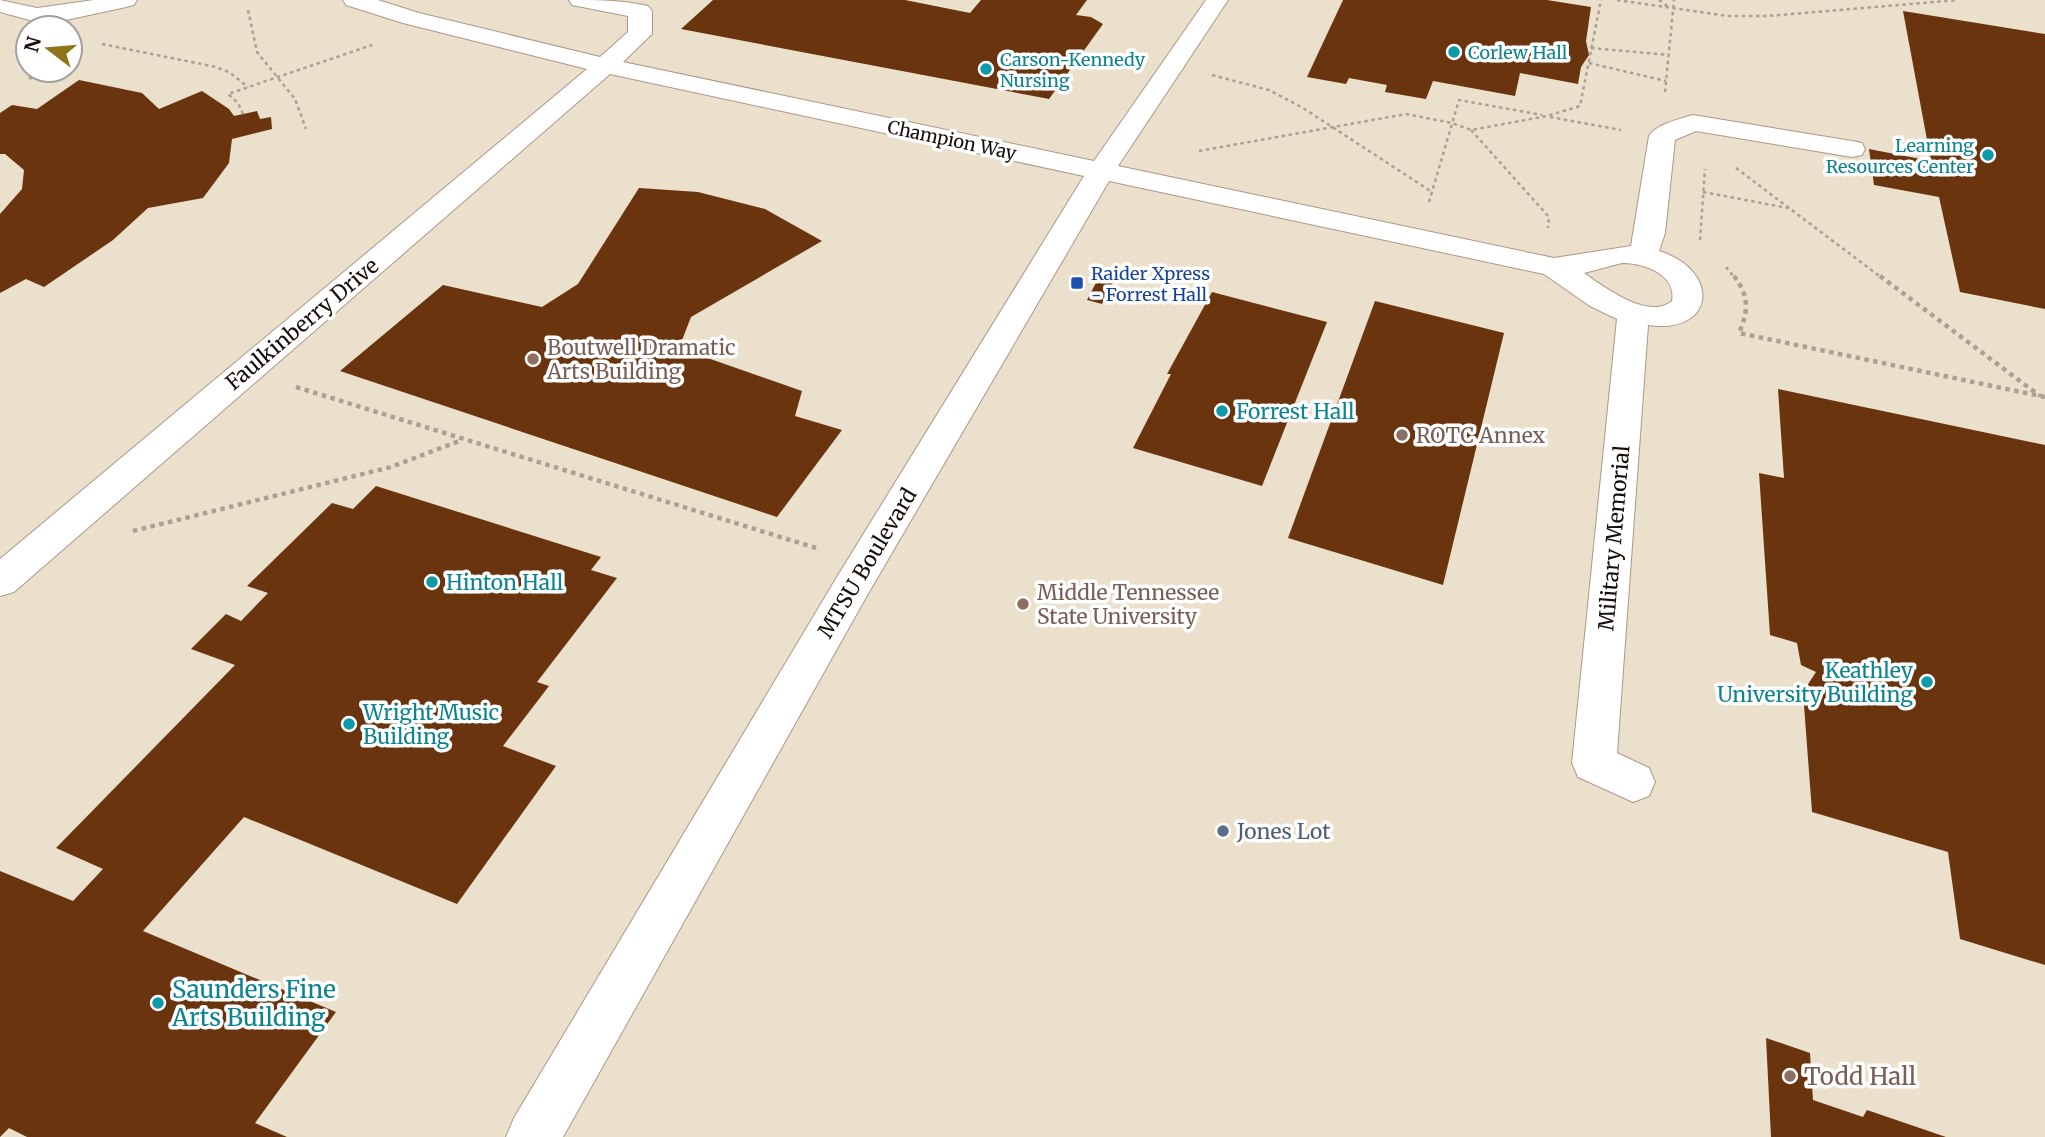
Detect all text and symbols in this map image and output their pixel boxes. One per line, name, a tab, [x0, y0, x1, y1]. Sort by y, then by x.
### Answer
north arrow	[14, 14, 84, 84]
text: N	[19, 34, 46, 55]
place label: Corlew Hall	[1468, 41, 1568, 64]
marker: Corlew Hall	[1446, 44, 1462, 60]
place label: Carson-Kennedy Nursing	[1000, 48, 1146, 92]
marker: Carson-Kennedy Nursing	[978, 61, 994, 77]
street label: Champion Way	[885, 115, 1019, 165]
place label: Learning Resources Center	[1826, 134, 1974, 178]
marker: Learning Resources Center	[1980, 147, 1996, 163]
street label: Faulkinberry Drive	[220, 252, 384, 396]
place label: Raider Xpress - Forrest Hall	[1091, 262, 1210, 306]
marker: Raider Xpress - Forrest Hall	[1069, 275, 1085, 291]
place label: Boutwell Dramatic Arts Building	[546, 334, 736, 385]
marker: Boutwell Dramatic Arts Building	[525, 351, 541, 367]
place label: Forrest Hall	[1236, 398, 1355, 425]
marker: Forrest Hall	[1214, 403, 1230, 419]
place label: ROTC Annex	[1416, 422, 1546, 449]
marker: ROTC Annex	[1394, 427, 1410, 443]
street label: Military Memorial	[1592, 444, 1636, 632]
street label: MTSU Boulevard	[812, 483, 923, 643]
place label: Hinton Hall	[446, 569, 564, 596]
marker: Hinton Hall	[424, 574, 440, 590]
place label: Middle Tennessee State University	[1037, 579, 1219, 630]
marker: Middle Tennessee State University	[1015, 596, 1031, 612]
place label: Keathley University Building	[1717, 657, 1914, 708]
marker: Keathley University Building	[1919, 674, 1935, 690]
place label: Wright Music Building	[362, 699, 499, 750]
marker: Wright Music Building	[341, 716, 357, 732]
place label: Jones Lot	[1236, 818, 1330, 845]
marker: Jones Lot	[1215, 823, 1231, 839]
place label: Saunders Fine Arts Building	[171, 974, 336, 1033]
marker: Saunders Fine Arts Building	[150, 995, 166, 1011]
place label: Todd Hall	[1804, 1061, 1916, 1092]
marker: Todd Hall	[1782, 1068, 1798, 1084]

